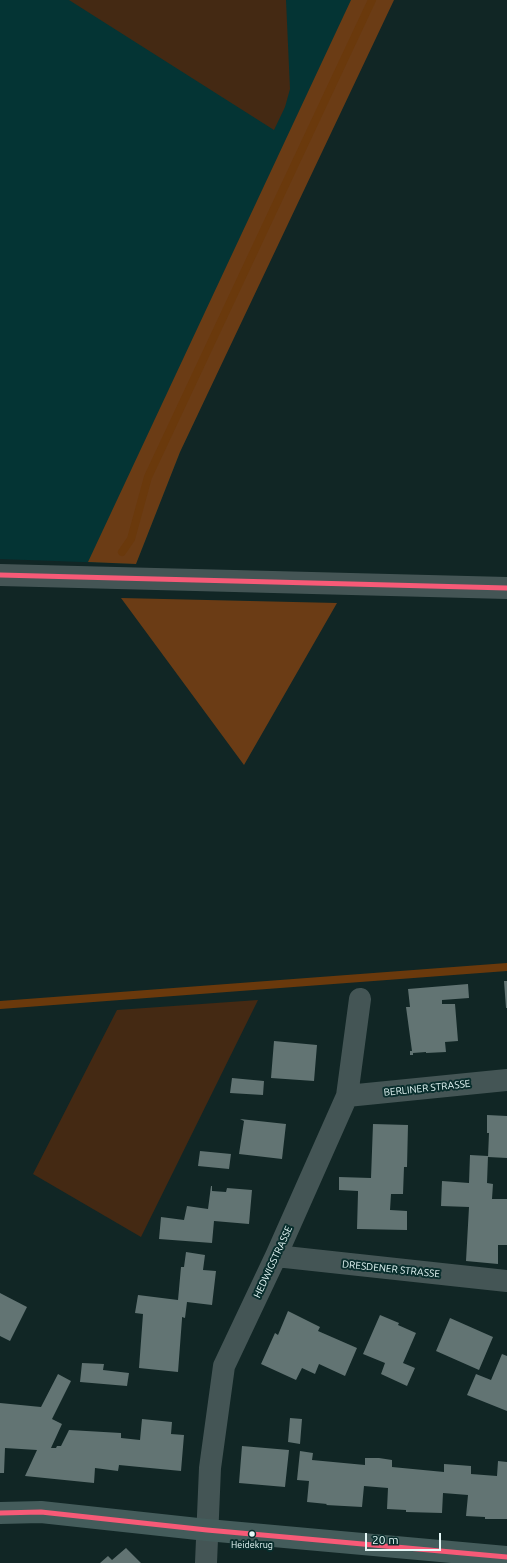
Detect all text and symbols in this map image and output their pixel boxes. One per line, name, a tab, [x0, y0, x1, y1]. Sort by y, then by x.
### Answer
street label: BERLINER STRASSE	[383, 1077, 471, 1099]
street label: HEDWIGSTRASSE	[251, 1224, 295, 1300]
street label: DRESDENER STRASSE	[342, 1258, 440, 1280]
scale bar	[367, 1525, 443, 1551]
marker: Heidekrug	[247, 1529, 257, 1539]
text: 20 m	[372, 1533, 399, 1546]
place label: Heidekrug	[231, 1540, 273, 1550]

